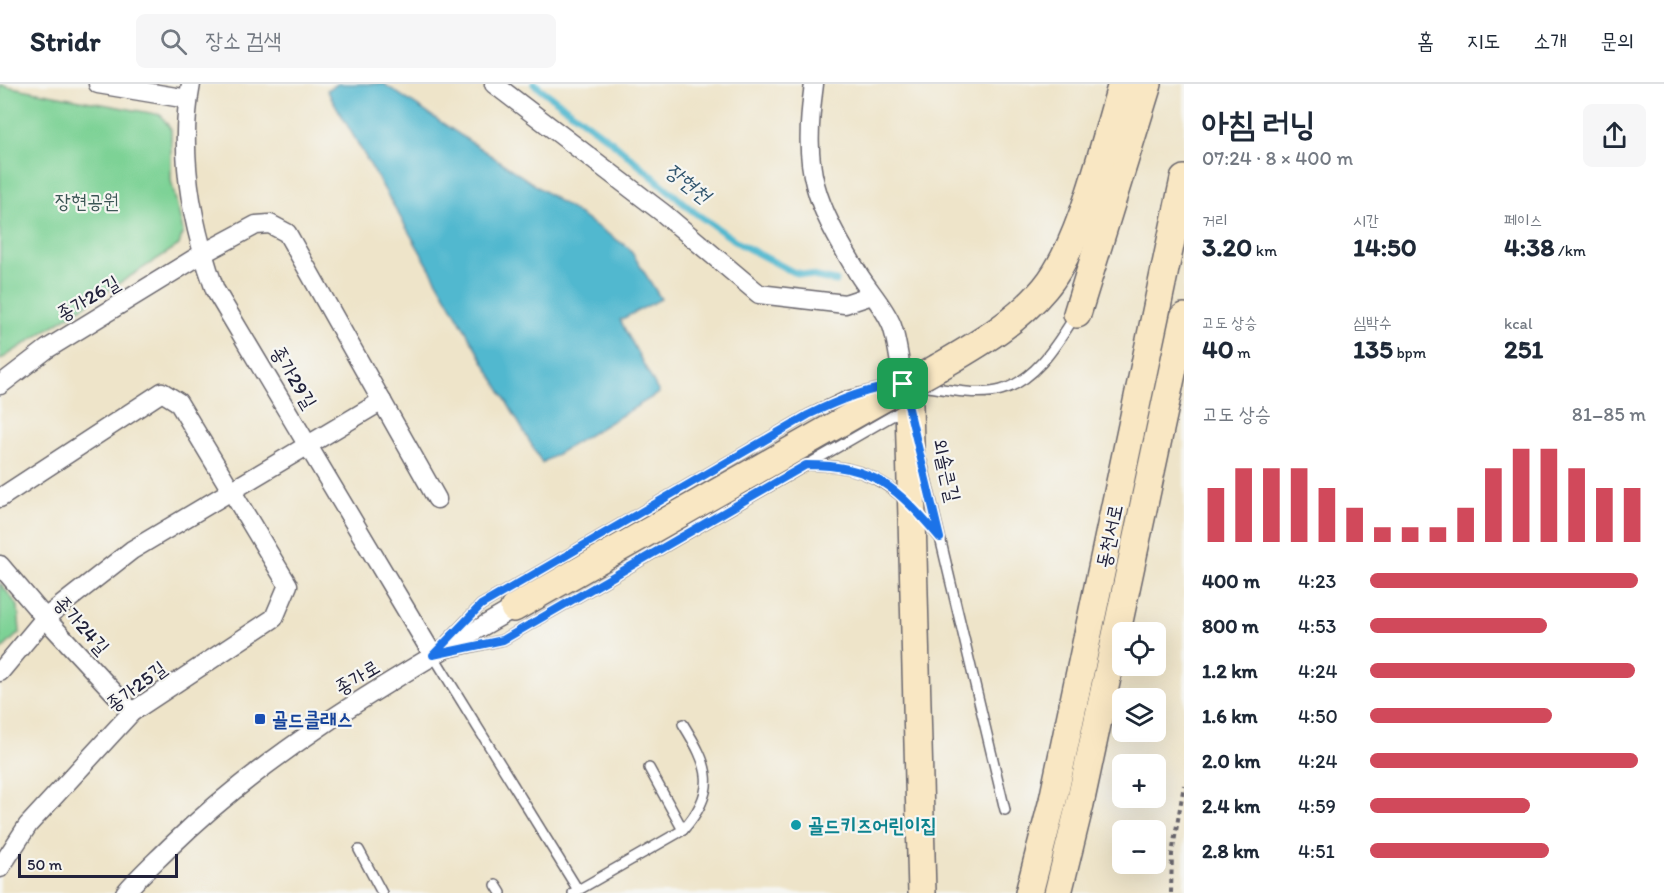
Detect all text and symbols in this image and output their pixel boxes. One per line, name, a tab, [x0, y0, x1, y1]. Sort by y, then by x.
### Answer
search box	[136, 14, 556, 68]
text: Stridr	[30, 24, 100, 58]
icon: search	[157, 25, 190, 58]
text: 장소 검색	[205, 27, 281, 54]
text: 홈	[1417, 28, 1434, 53]
text: 지도	[1467, 28, 1500, 53]
text: 소개	[1533, 28, 1567, 53]
text: 문의	[1600, 28, 1634, 53]
text: 아침 러닝	[1202, 104, 1316, 143]
button: share	[1583, 104, 1646, 167]
text: 07:24 · 8 × 400 m	[1202, 146, 1353, 170]
water label: 장현천	[661, 157, 718, 209]
park label: 장현공원	[55, 189, 119, 213]
text: 거리	[1202, 211, 1228, 230]
text: 시간	[1353, 211, 1379, 230]
text: 페이스	[1504, 211, 1543, 230]
text: 3.20	[1202, 231, 1252, 263]
text: 14:50	[1353, 231, 1417, 263]
text: 4:38	[1504, 231, 1554, 263]
text: km	[1252, 241, 1277, 260]
text: /km	[1554, 241, 1586, 260]
street label: 종가26길	[52, 270, 124, 326]
text: 고도 상승	[1202, 313, 1257, 332]
text: 심박수	[1353, 313, 1392, 332]
text: kcal	[1504, 314, 1532, 333]
text: 40	[1202, 333, 1234, 365]
text: 135	[1353, 333, 1393, 365]
text: 251	[1504, 333, 1543, 365]
street label: 종가29길	[266, 341, 322, 413]
text: m	[1234, 343, 1251, 362]
text: bpm	[1393, 343, 1426, 362]
pin	[877, 358, 928, 409]
icon: arrive	[886, 367, 919, 400]
text: 고도 상승	[1202, 402, 1271, 426]
text: 81–85 m	[1572, 402, 1646, 426]
street label: 외솔큰길	[928, 436, 966, 504]
street label: 동천서로	[1091, 502, 1127, 570]
text: 400 m	[1202, 569, 1260, 593]
text: 4:23	[1298, 569, 1336, 593]
street label: 종가24길	[49, 591, 115, 659]
text: 800 m	[1202, 614, 1259, 638]
text: 4:53	[1298, 614, 1336, 638]
map controls	[1112, 622, 1166, 874]
button: locate	[1112, 622, 1166, 676]
street label: 종가로	[330, 654, 384, 700]
street label: 종가25길	[101, 656, 171, 716]
text: 1.2 km	[1202, 659, 1258, 683]
text: 4:24	[1298, 659, 1337, 683]
button: layers	[1112, 688, 1166, 742]
text: 1.6 km	[1202, 704, 1258, 728]
text: 4:50	[1298, 704, 1338, 728]
place label: 골드클래스	[272, 707, 352, 731]
marker: 골드클래스	[253, 712, 267, 726]
text: 2.0 km	[1202, 749, 1261, 773]
text: 4:24	[1298, 749, 1337, 773]
button: +	[1112, 754, 1166, 808]
text: 2.4 km	[1202, 794, 1260, 818]
text: 4:59	[1298, 794, 1336, 818]
place label: 골드키즈어린이집	[808, 813, 937, 837]
marker: 골드키즈어린이집	[789, 818, 803, 832]
button: −	[1112, 820, 1166, 874]
text: 2.8 km	[1202, 839, 1259, 863]
text: 4:51	[1298, 839, 1335, 863]
scale bar	[18, 851, 178, 878]
text: 50 m	[27, 855, 62, 874]

